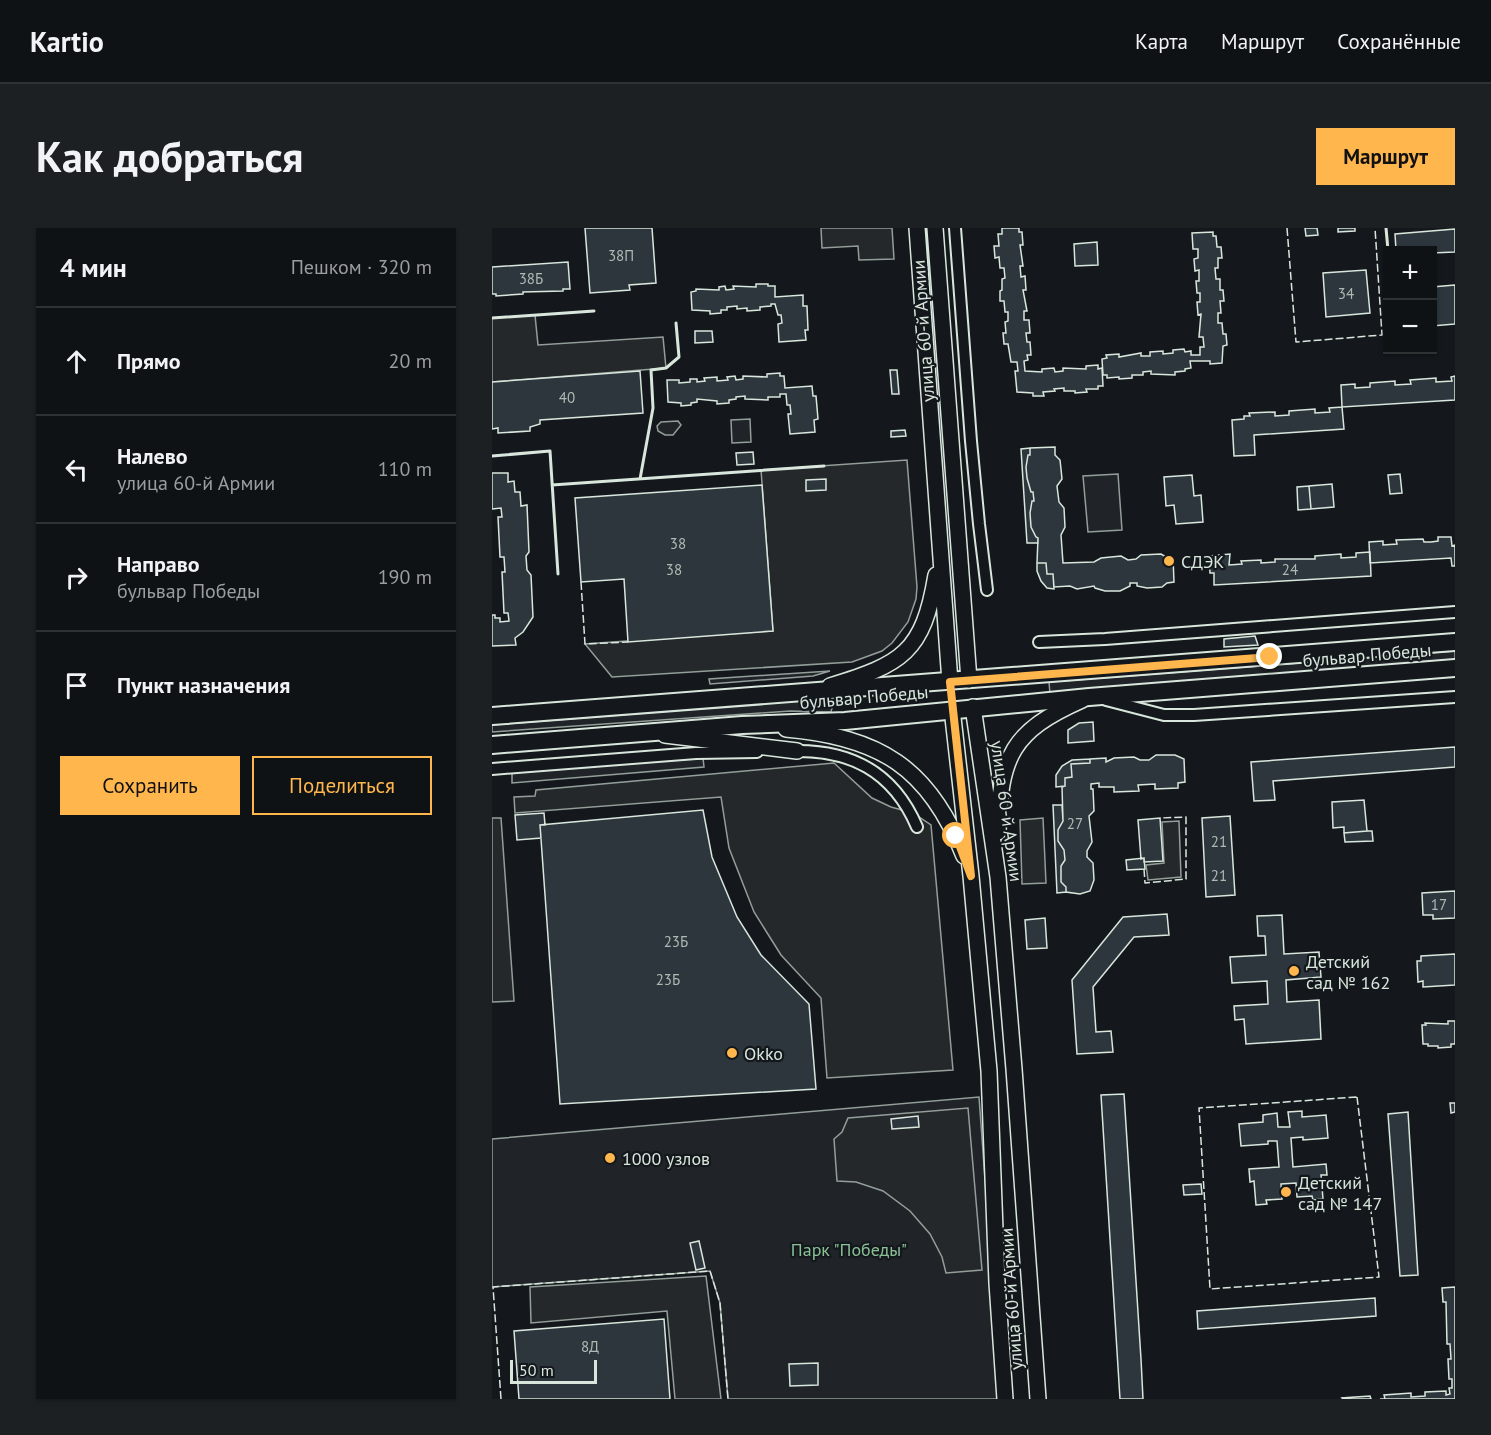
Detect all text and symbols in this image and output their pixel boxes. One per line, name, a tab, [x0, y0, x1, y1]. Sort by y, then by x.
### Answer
text: Kartio	[30, 23, 104, 60]
text: Карта	[1135, 28, 1188, 55]
text: Маршрут	[1221, 28, 1304, 55]
text: Сохранённые	[1337, 28, 1461, 55]
button: Маршрут	[1316, 128, 1455, 185]
text: Как добраться	[36, 129, 303, 184]
house number: 38П	[608, 246, 634, 265]
map controls	[1383, 246, 1437, 354]
button: +	[1383, 246, 1437, 300]
text: 4 мин	[60, 251, 127, 284]
text: Пешком · 320 m	[291, 254, 432, 280]
street label: улица 60-й Армии	[907, 259, 939, 403]
house number: 38Б	[519, 269, 543, 288]
house number: 34	[1338, 284, 1354, 303]
button: −	[1383, 300, 1437, 354]
icon: ahead	[60, 345, 93, 378]
text: Прямо	[117, 347, 180, 375]
text: 20 m	[389, 348, 432, 374]
house number: 40	[559, 388, 575, 407]
text: Налево	[117, 442, 188, 470]
icon: left	[60, 453, 93, 486]
text: 110 m	[378, 456, 432, 482]
text: улица 60-й Армии	[117, 470, 275, 496]
house number: 38	[670, 534, 686, 553]
text: Направо	[117, 550, 200, 578]
place label: СДЭК	[1181, 550, 1224, 573]
marker: СДЭК	[1162, 554, 1176, 568]
house number: 38	[666, 560, 682, 579]
house number: 24	[1282, 560, 1298, 579]
icon: right	[60, 561, 93, 594]
text: 190 m	[378, 564, 432, 590]
text: бульвар Победы	[117, 578, 260, 604]
street label: бульвар Победы	[1302, 638, 1432, 672]
route end	[1256, 643, 1282, 669]
icon: arrive	[60, 669, 93, 702]
text: Пункт назначения	[117, 671, 290, 699]
street label: бульвар Победы	[799, 680, 929, 714]
street label: улица 60-й Армии	[986, 739, 1028, 883]
button: Сохранить	[60, 756, 240, 815]
button: Поделиться	[252, 756, 432, 815]
house number: 27	[1067, 814, 1083, 833]
route start	[942, 822, 968, 848]
house number: 21	[1211, 832, 1227, 851]
house number: 21	[1211, 866, 1227, 885]
house number: 17	[1431, 895, 1447, 914]
house number: 23Б	[664, 932, 688, 951]
place label: Детский сад № 162	[1306, 950, 1390, 994]
marker: Детский сад № 162	[1287, 964, 1301, 978]
house number: 23Б	[656, 970, 680, 989]
place label: Okko	[744, 1042, 783, 1065]
marker: Okko	[725, 1046, 739, 1060]
place label: 1000 узлов	[622, 1147, 710, 1170]
marker: 1000 узлов	[603, 1151, 617, 1165]
place label: Детский сад № 147	[1298, 1171, 1382, 1215]
marker: Детский сад № 147	[1279, 1185, 1293, 1199]
street label: улица 60-й Армии	[995, 1227, 1027, 1371]
park label: Парк "Победы"	[791, 1238, 907, 1261]
house number: 8Д	[581, 1337, 599, 1356]
scale bar	[510, 1357, 597, 1384]
text: 50 m	[519, 1360, 554, 1380]

